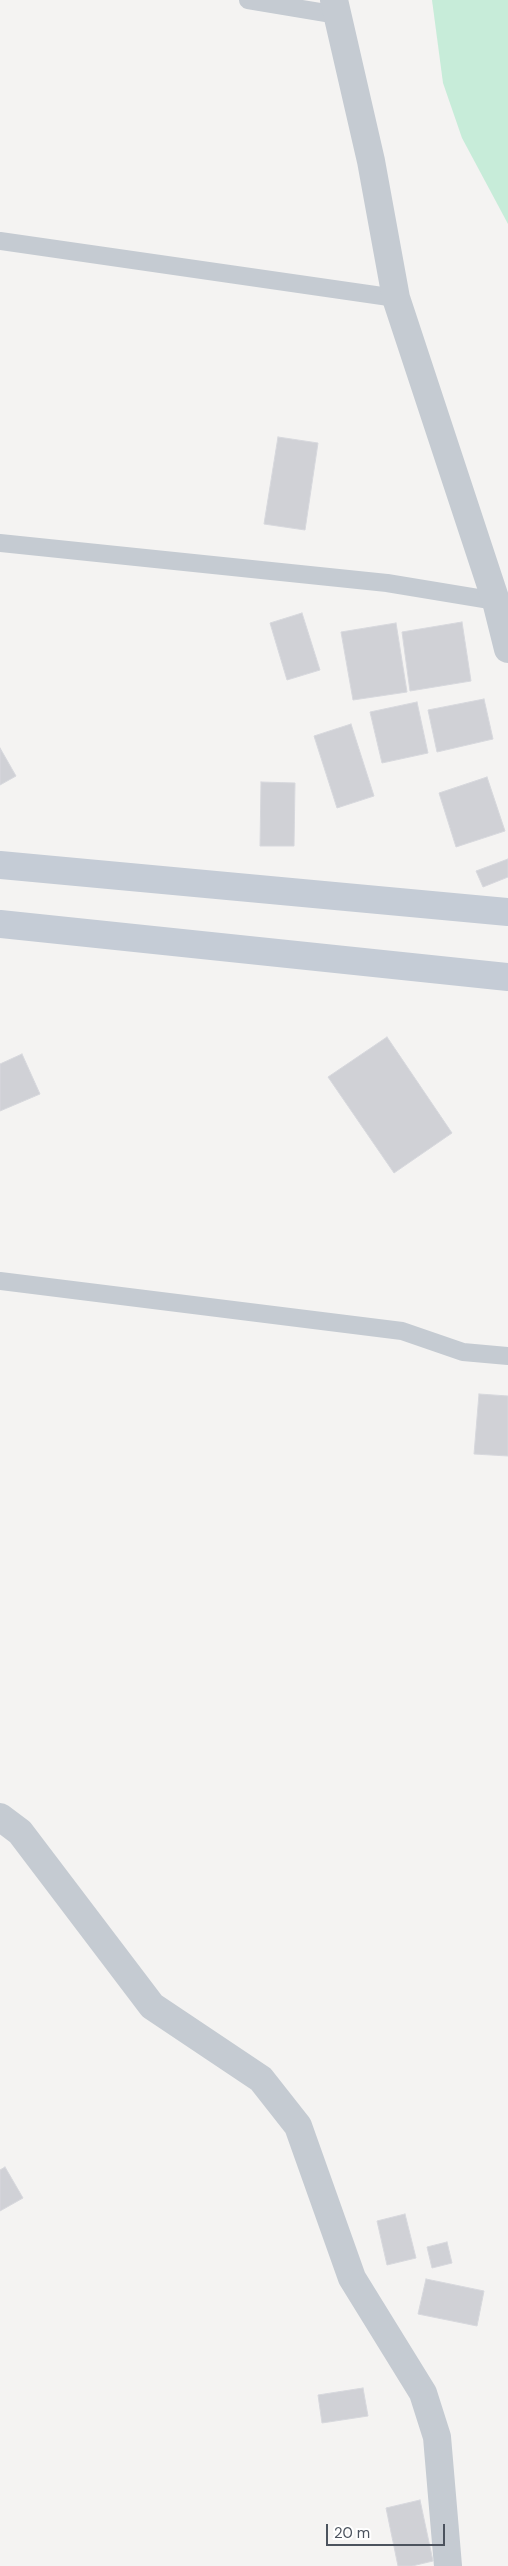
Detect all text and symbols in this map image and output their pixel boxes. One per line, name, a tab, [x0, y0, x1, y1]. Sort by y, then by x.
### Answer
scale bar	[328, 2514, 447, 2546]
text: 20 m	[334, 2523, 370, 2543]

